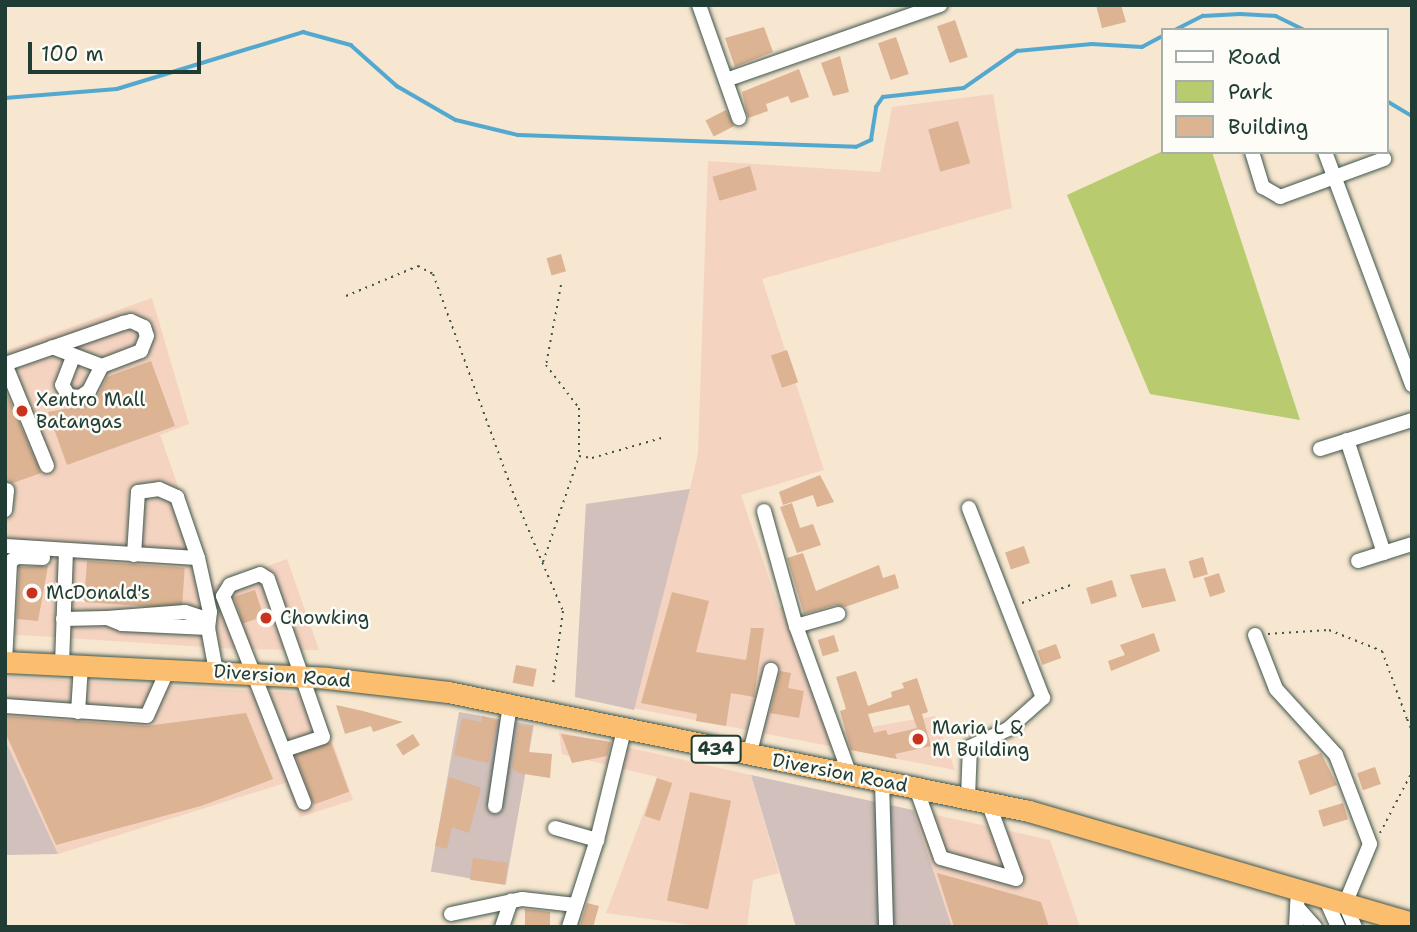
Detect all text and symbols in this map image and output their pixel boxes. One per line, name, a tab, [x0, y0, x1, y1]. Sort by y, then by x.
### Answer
scale bar	[32, 28, 205, 72]
legend	[1162, 28, 1389, 154]
text: 100 m	[41, 40, 104, 68]
text: Road	[1228, 43, 1281, 71]
text: Park	[1228, 78, 1273, 106]
text: Building	[1228, 113, 1308, 141]
place label: Xentro Mall Batangas	[36, 389, 145, 433]
marker: Xentro Mall Batangas	[14, 403, 30, 419]
place label: McDonald's	[46, 582, 150, 604]
marker: McDonald's	[24, 585, 40, 601]
place label: Chowking	[280, 607, 369, 629]
marker: Chowking	[258, 610, 274, 626]
street label: Diversion Road	[213, 660, 351, 692]
place label: Maria L & M Building	[932, 717, 1030, 761]
marker: Maria L & M Building	[910, 731, 926, 747]
road number: 434	[690, 734, 742, 764]
street label: Diversion Road	[770, 749, 910, 797]

